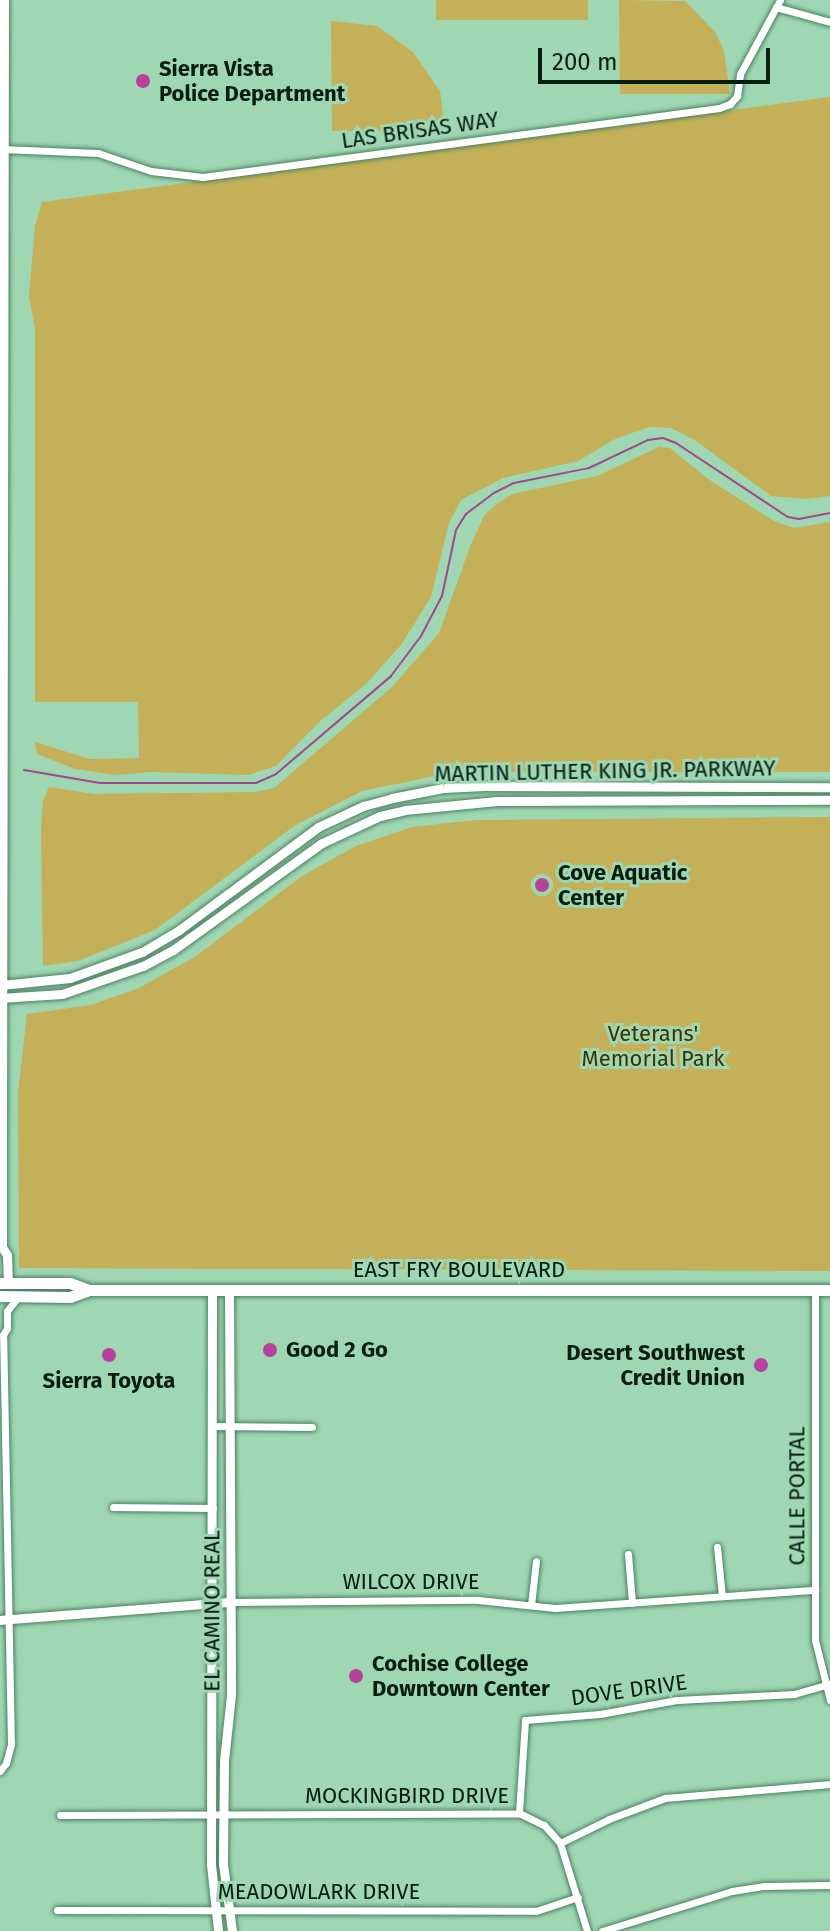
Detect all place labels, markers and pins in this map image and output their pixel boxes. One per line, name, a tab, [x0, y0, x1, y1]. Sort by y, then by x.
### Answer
place label: Sierra Vista Police Department	[159, 55, 345, 106]
marker: Sierra Vista Police Department	[134, 72, 152, 90]
place label: Cove Aquatic Center	[558, 859, 687, 910]
marker: Cove Aquatic Center	[533, 876, 551, 894]
place label: Good 2 Go	[286, 1337, 388, 1363]
place label: Desert Southwest Credit Union	[566, 1339, 745, 1390]
marker: Good 2 Go	[261, 1341, 279, 1359]
marker: Sierra Toyota	[100, 1346, 118, 1364]
marker: Desert Southwest Credit Union	[752, 1356, 770, 1374]
place label: Sierra Toyota	[43, 1368, 175, 1394]
place label: Cochise College Downtown Center	[372, 1650, 550, 1702]
marker: Cochise College Downtown Center	[347, 1667, 365, 1685]

